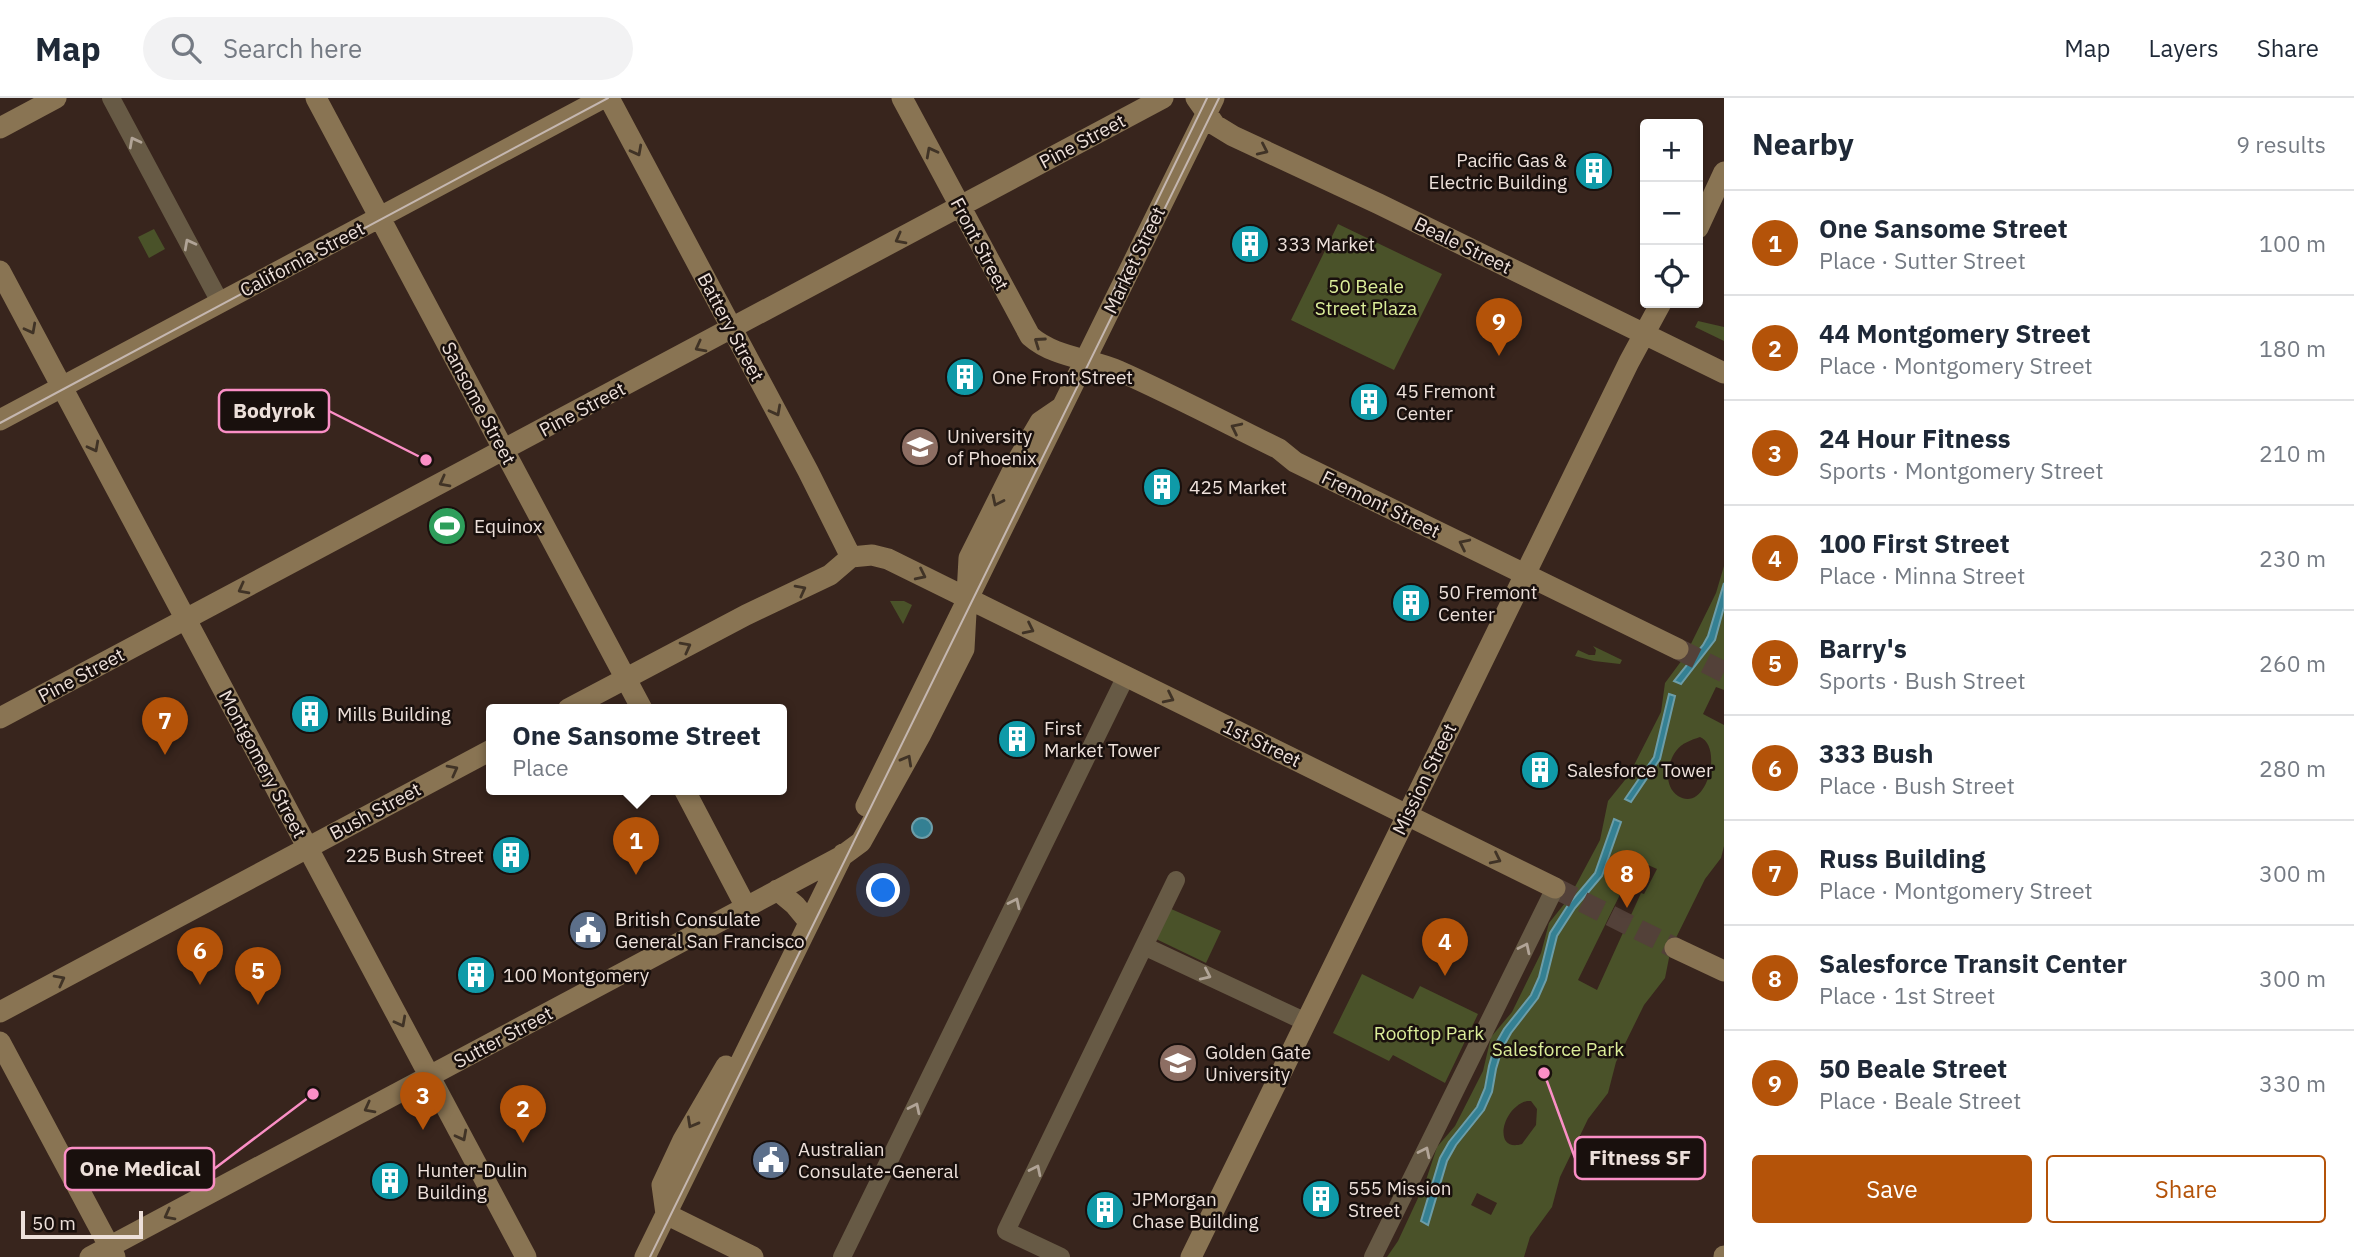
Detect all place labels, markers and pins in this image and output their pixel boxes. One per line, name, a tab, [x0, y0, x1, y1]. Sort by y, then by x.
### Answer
place label: Pacific Gas & Electric Building	[1429, 148, 1567, 194]
building icon: Pacific Gas & Electric Building	[1573, 150, 1615, 192]
building icon: 333 Market	[1229, 223, 1271, 265]
place label: 333 Market	[1277, 232, 1375, 256]
pin: 9	[1476, 298, 1522, 356]
building icon: One Front Street	[944, 356, 986, 398]
place label: One Front Street	[992, 365, 1133, 389]
place label: 45 Fremont Center	[1396, 379, 1496, 425]
building icon: 45 Fremont Center	[1348, 381, 1390, 423]
callout: Bodyrok	[219, 390, 329, 432]
place label: University of Phoenix	[947, 424, 1037, 470]
school or university icon: University of Phoenix	[899, 426, 941, 468]
building icon: 425 Market	[1141, 466, 1183, 508]
place label: 425 Market	[1189, 475, 1287, 499]
sports icon: Equinox	[426, 505, 468, 547]
place label: Equinox	[474, 514, 543, 538]
place label: 50 Fremont Center	[1438, 580, 1538, 626]
building icon: 50 Fremont Center	[1390, 582, 1432, 624]
building icon: Mills Building	[289, 693, 331, 735]
pin: 7	[142, 697, 188, 755]
place label: Mills Building	[337, 702, 451, 726]
place label: First Market Tower	[1044, 716, 1160, 762]
building icon: First Market Tower	[996, 718, 1038, 760]
building icon: Salesforce Tower	[1519, 749, 1561, 791]
place label: Salesforce Tower	[1567, 758, 1713, 782]
pin: 1	[613, 817, 659, 875]
building icon: 225 Bush Street	[490, 834, 532, 876]
place label: 225 Bush Street	[345, 843, 484, 867]
pin: 8	[1604, 850, 1650, 908]
place label: British Consulate General San Francisco	[615, 907, 805, 953]
public building icon: British Consulate General San Francisco	[567, 909, 609, 951]
pin: 4	[1422, 918, 1468, 976]
pin: 6	[177, 927, 223, 985]
pin: 5	[235, 947, 281, 1005]
building icon: 100 Montgomery	[455, 954, 497, 996]
place label: 100 Montgomery	[503, 963, 650, 987]
place label: Golden Gate University	[1205, 1040, 1311, 1086]
school or university icon: Golden Gate University	[1157, 1042, 1199, 1084]
pin: 3	[400, 1072, 446, 1130]
pin: 2	[500, 1085, 546, 1143]
place label: Australian Consulate-General	[798, 1137, 959, 1183]
callout: Fitness SF	[1575, 1137, 1705, 1179]
public building icon: Australian Consulate-General	[750, 1139, 792, 1181]
callout: One Medical	[65, 1148, 214, 1190]
place label: Hunter-Dulin Building	[417, 1158, 527, 1204]
building icon: Hunter-Dulin Building	[369, 1160, 411, 1202]
place label: 555 Mission Street	[1348, 1176, 1451, 1222]
building icon: 555 Mission Street	[1300, 1178, 1342, 1220]
place label: JPMorgan Chase Building	[1132, 1187, 1259, 1233]
building icon: JPMorgan Chase Building	[1084, 1189, 1126, 1231]

